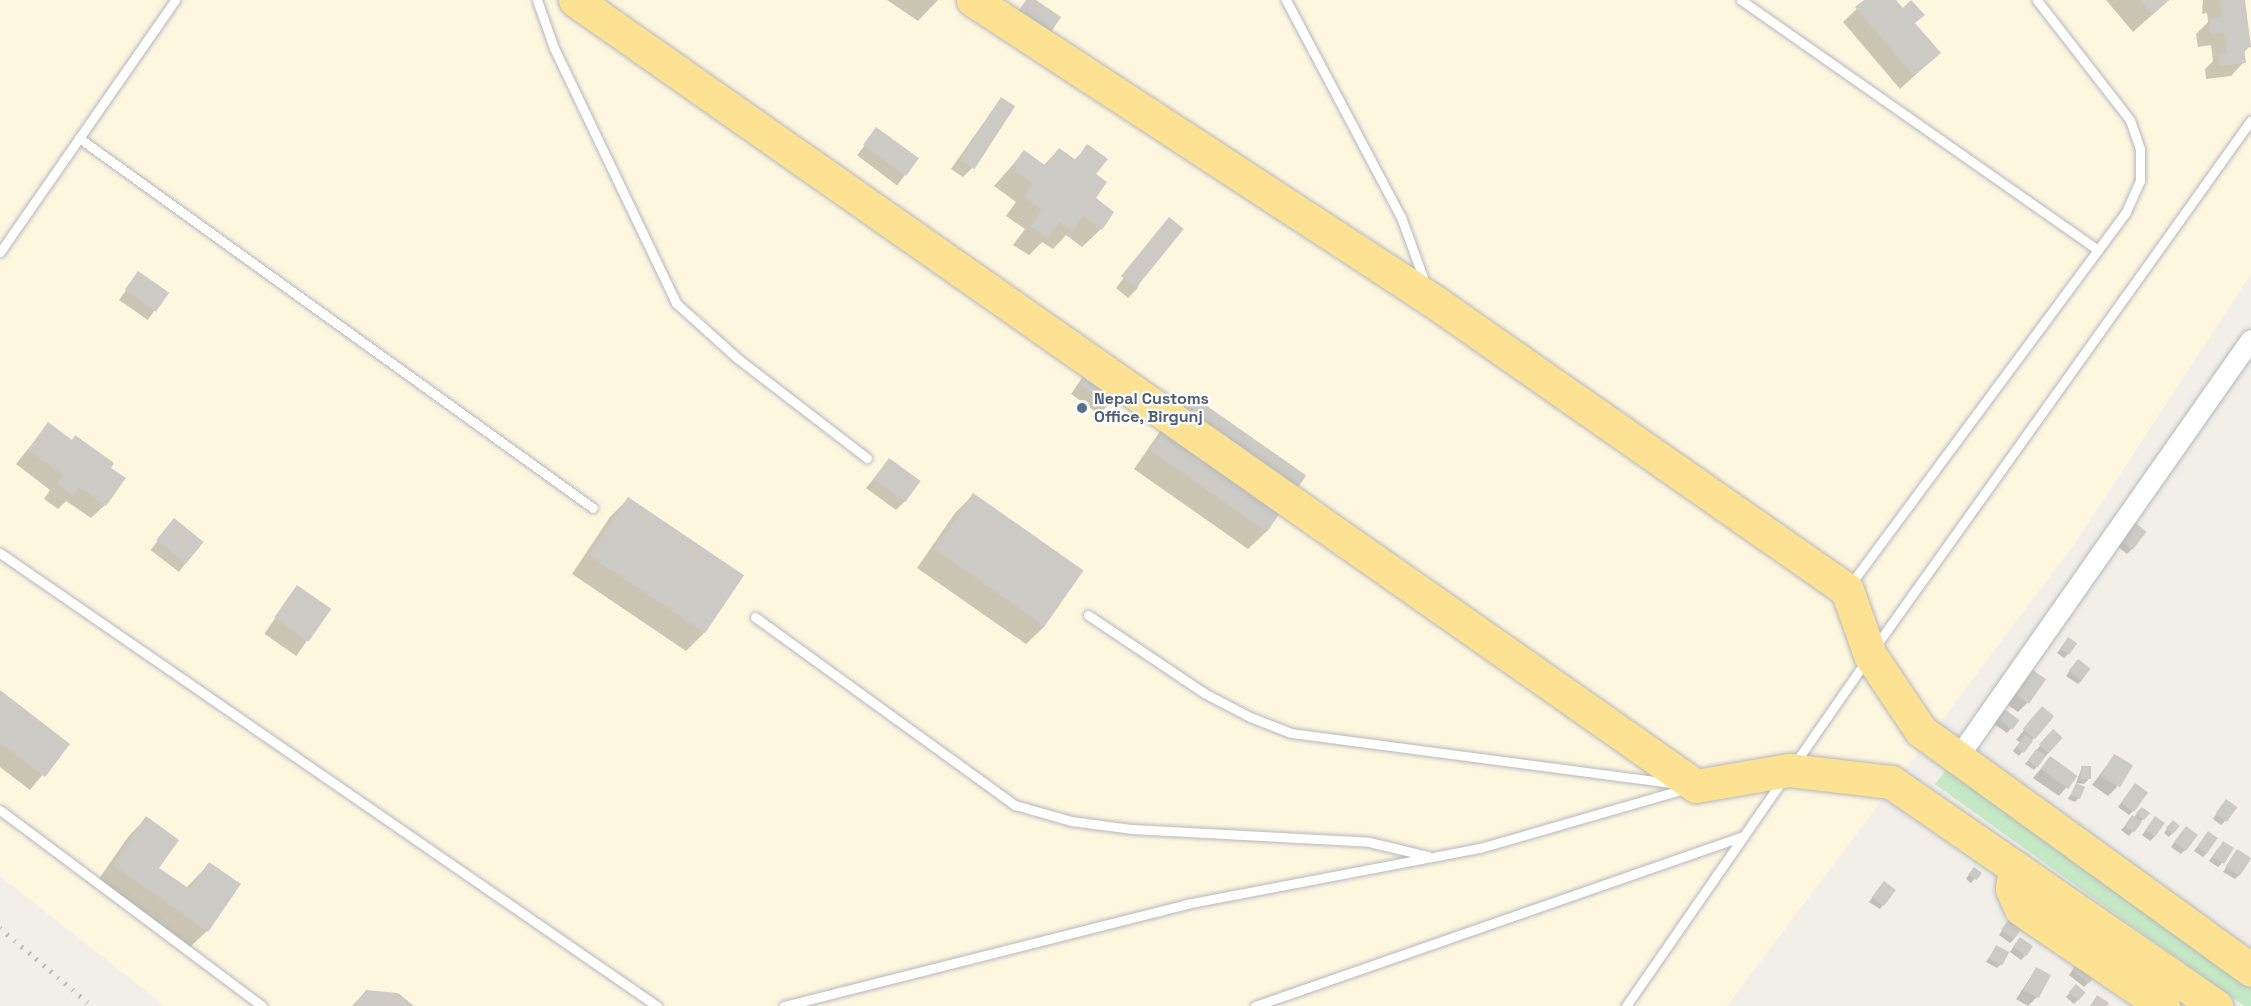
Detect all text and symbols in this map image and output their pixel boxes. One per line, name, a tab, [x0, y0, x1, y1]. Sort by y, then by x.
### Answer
place label: Nepal Customs Office, Birgunj	[1094, 389, 1209, 427]
marker: Nepal Customs Office, Birgunj	[1075, 401, 1089, 415]

